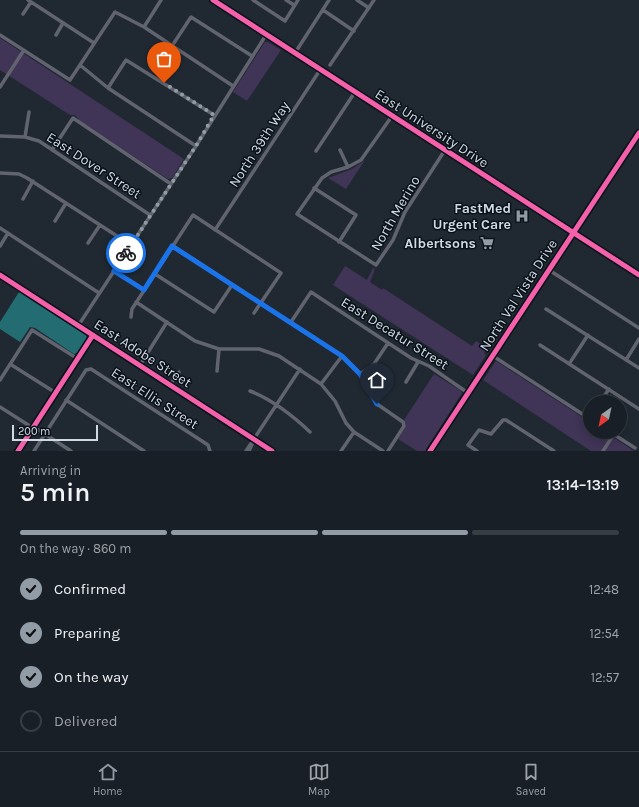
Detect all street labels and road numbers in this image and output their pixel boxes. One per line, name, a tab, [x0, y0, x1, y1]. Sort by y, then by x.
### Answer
street label: East University Drive	[372, 85, 492, 171]
street label: North 39th Way	[225, 98, 294, 190]
street label: East Dover Street	[43, 128, 144, 202]
street label: North Merino	[367, 173, 424, 254]
street label: North Val Vista Drive	[476, 236, 561, 354]
street label: East Decatur Street	[338, 294, 452, 373]
street label: East Adobe Street	[91, 316, 195, 391]
street label: East Ellis Street	[108, 364, 202, 433]

